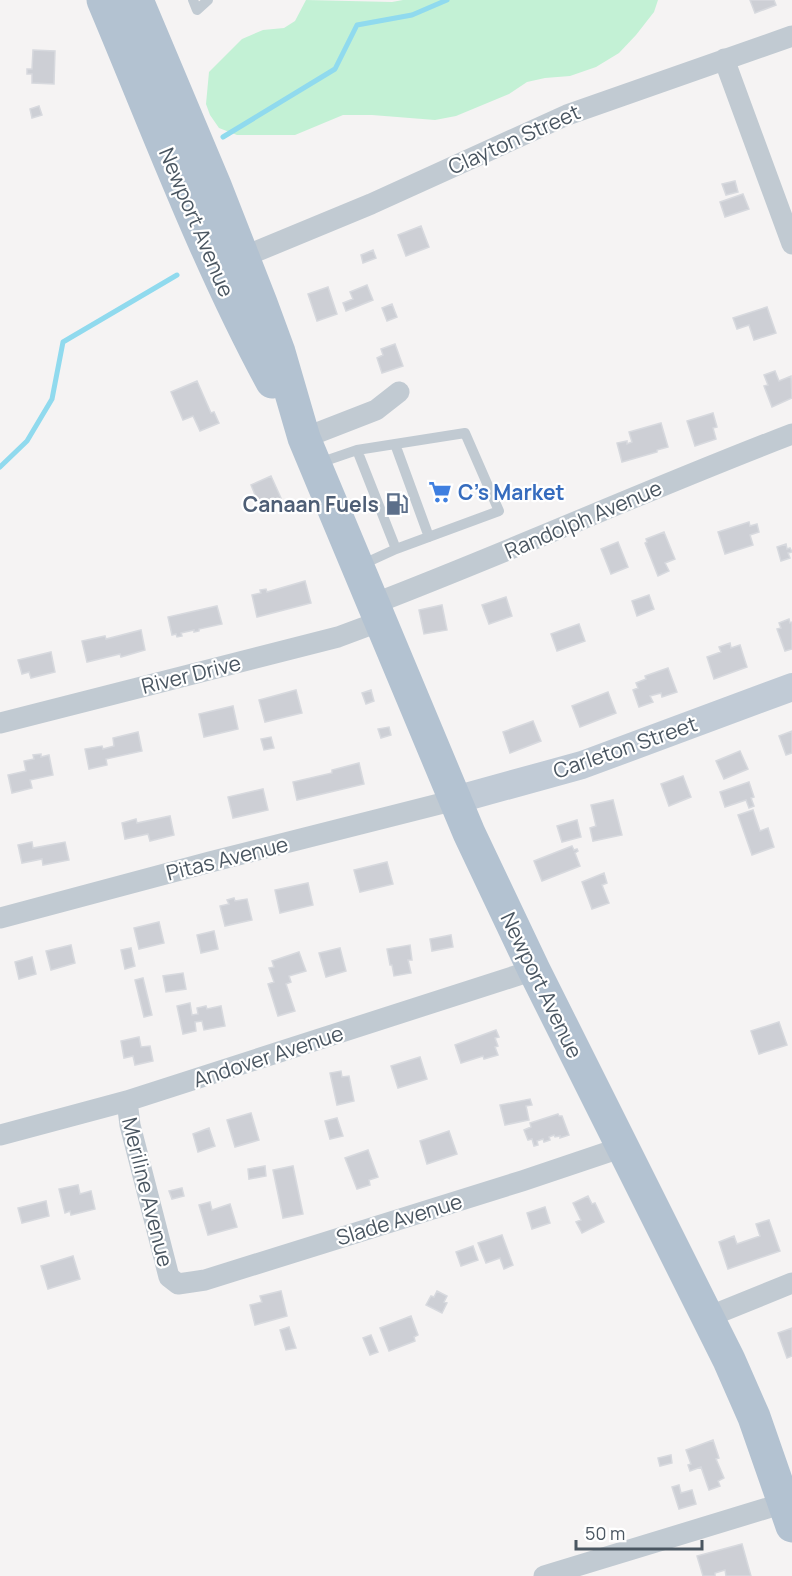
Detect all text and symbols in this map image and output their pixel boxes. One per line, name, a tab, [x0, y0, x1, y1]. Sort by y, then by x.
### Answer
street label: Clayton Street	[444, 97, 584, 181]
street label: Newport Avenue	[153, 143, 241, 301]
street label: Randolph Avenue	[500, 473, 666, 565]
place label: C's Market	[458, 478, 565, 506]
supermarket icon: C's Market	[427, 479, 453, 505]
place label: Canaan Fuels	[243, 490, 379, 518]
fuel station icon: Canaan Fuels	[384, 491, 410, 517]
street label: River Drive	[138, 648, 244, 700]
street label: Carleton Street	[549, 709, 701, 785]
street label: Pitas Avenue	[163, 829, 291, 887]
street label: Newport Avenue	[495, 907, 589, 1063]
street label: Andover Avenue	[189, 1019, 347, 1093]
street label: Meriline Avenue	[116, 1114, 180, 1270]
street label: Slade Avenue	[333, 1187, 465, 1251]
scale bar	[576, 1513, 702, 1551]
text: 50 m	[585, 1521, 625, 1545]

